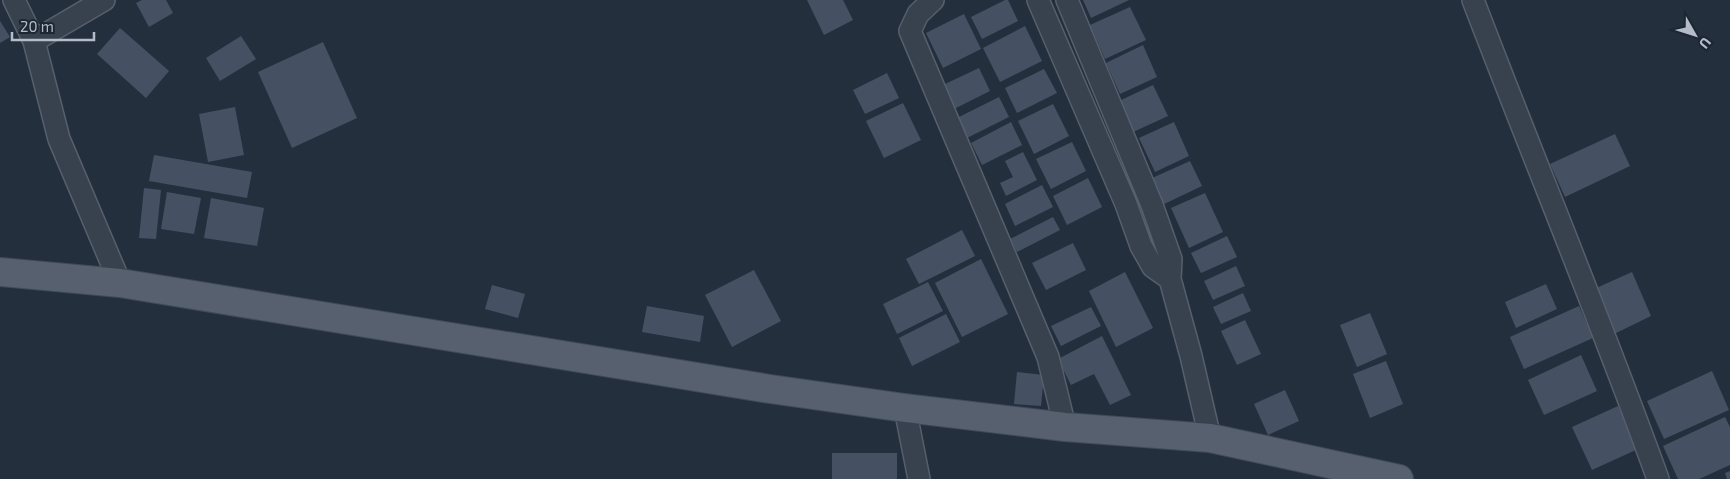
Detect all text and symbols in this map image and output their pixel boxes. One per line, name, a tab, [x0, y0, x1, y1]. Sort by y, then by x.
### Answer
scale bar	[12, 10, 95, 42]
north arrow	[1670, 10, 1720, 60]
text: 20 m	[20, 17, 54, 35]
text: U	[1696, 34, 1715, 53]

